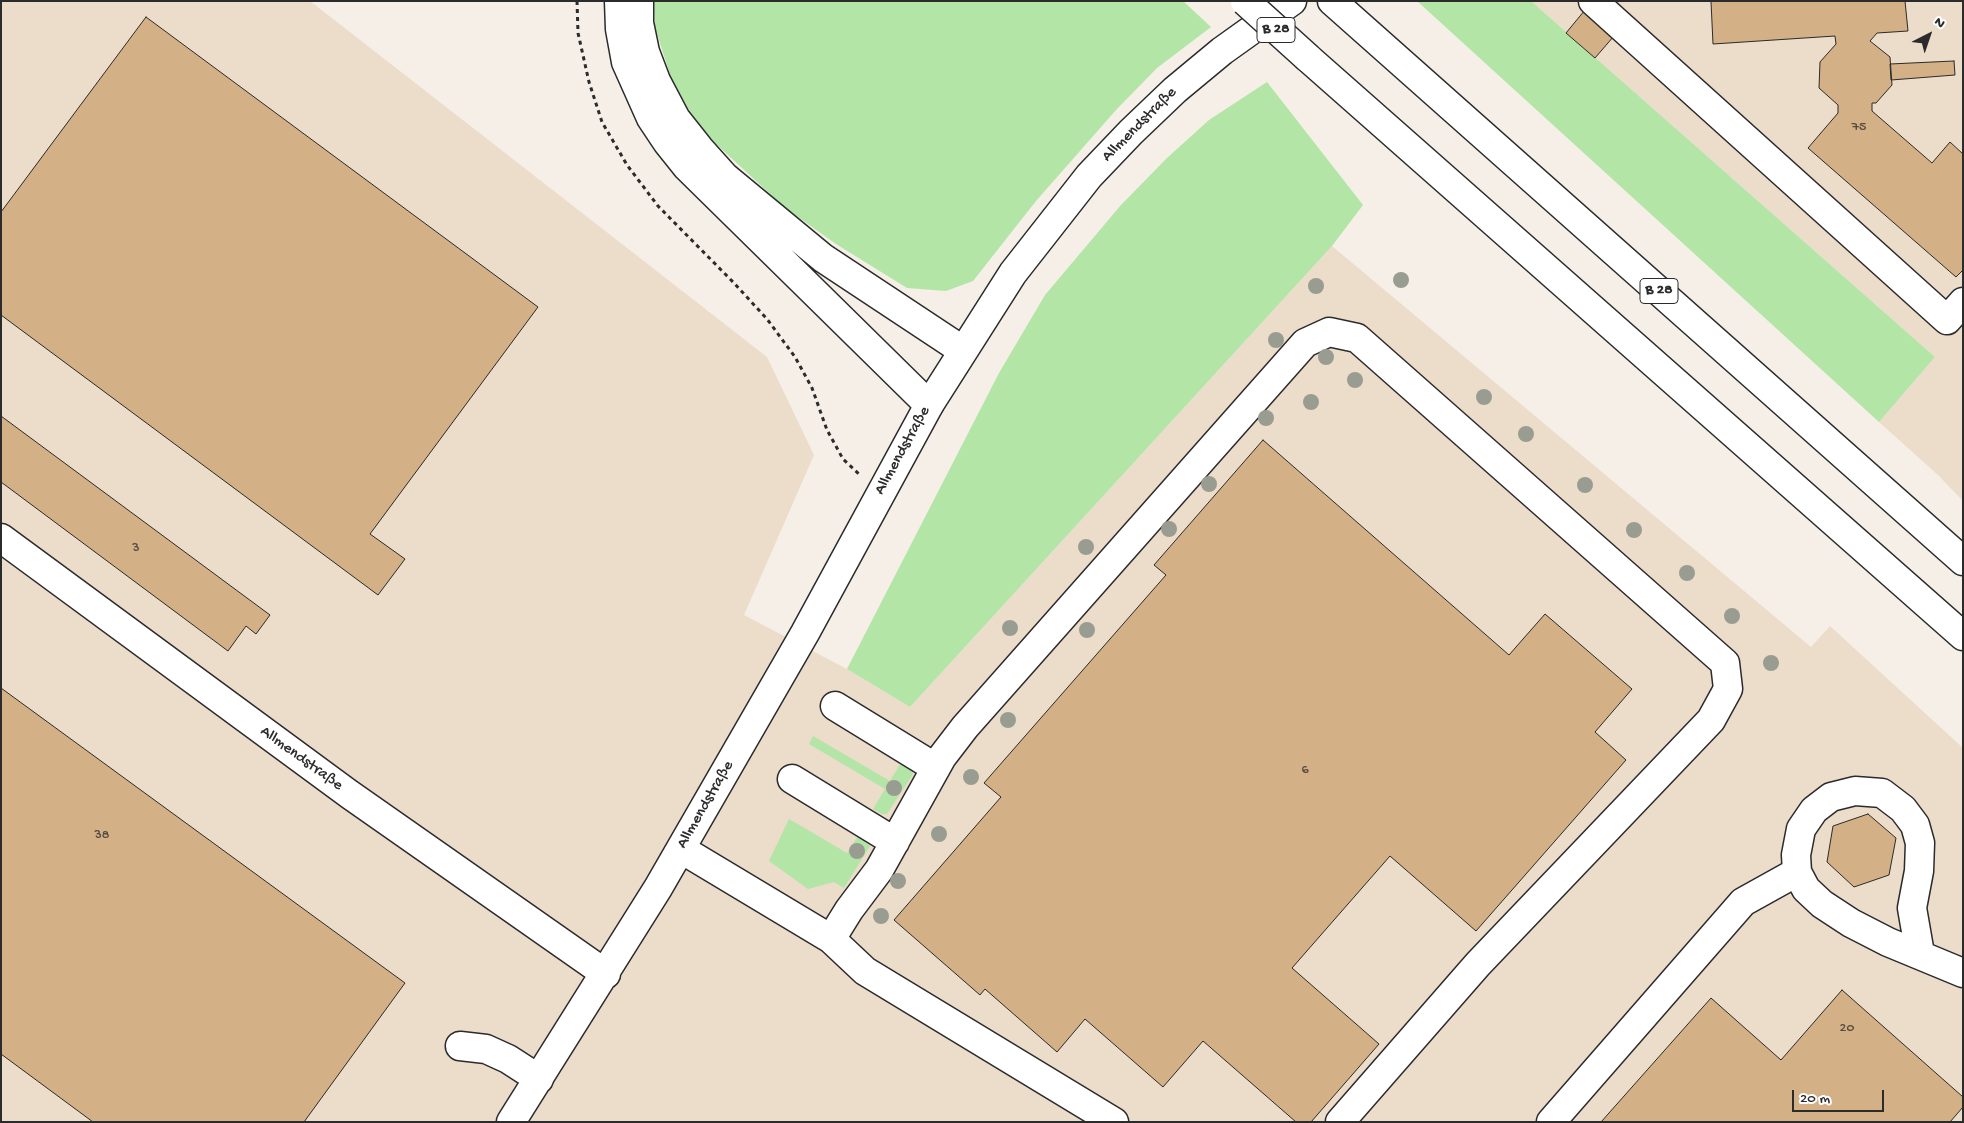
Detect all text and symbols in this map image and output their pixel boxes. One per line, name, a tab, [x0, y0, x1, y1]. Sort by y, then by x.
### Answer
north arrow	[1904, 10, 1954, 60]
text: N	[1930, 14, 1948, 33]
road number: B 28	[1257, 18, 1295, 42]
street label: Allmendstraße	[1099, 84, 1181, 166]
house number: 75	[1852, 120, 1866, 136]
road number: B 28	[1640, 278, 1678, 304]
street label: Allmendstraße	[871, 403, 935, 499]
house number: 3	[132, 541, 140, 557]
street label: Allmendstraße	[256, 722, 346, 796]
street label: Allmendstraße	[673, 758, 739, 852]
house number: 6	[1301, 763, 1309, 779]
house number: 38	[95, 828, 109, 844]
house number: 20	[1840, 1021, 1854, 1037]
scale bar	[1794, 1080, 1886, 1112]
text: 20 m	[1800, 1090, 1830, 1108]

